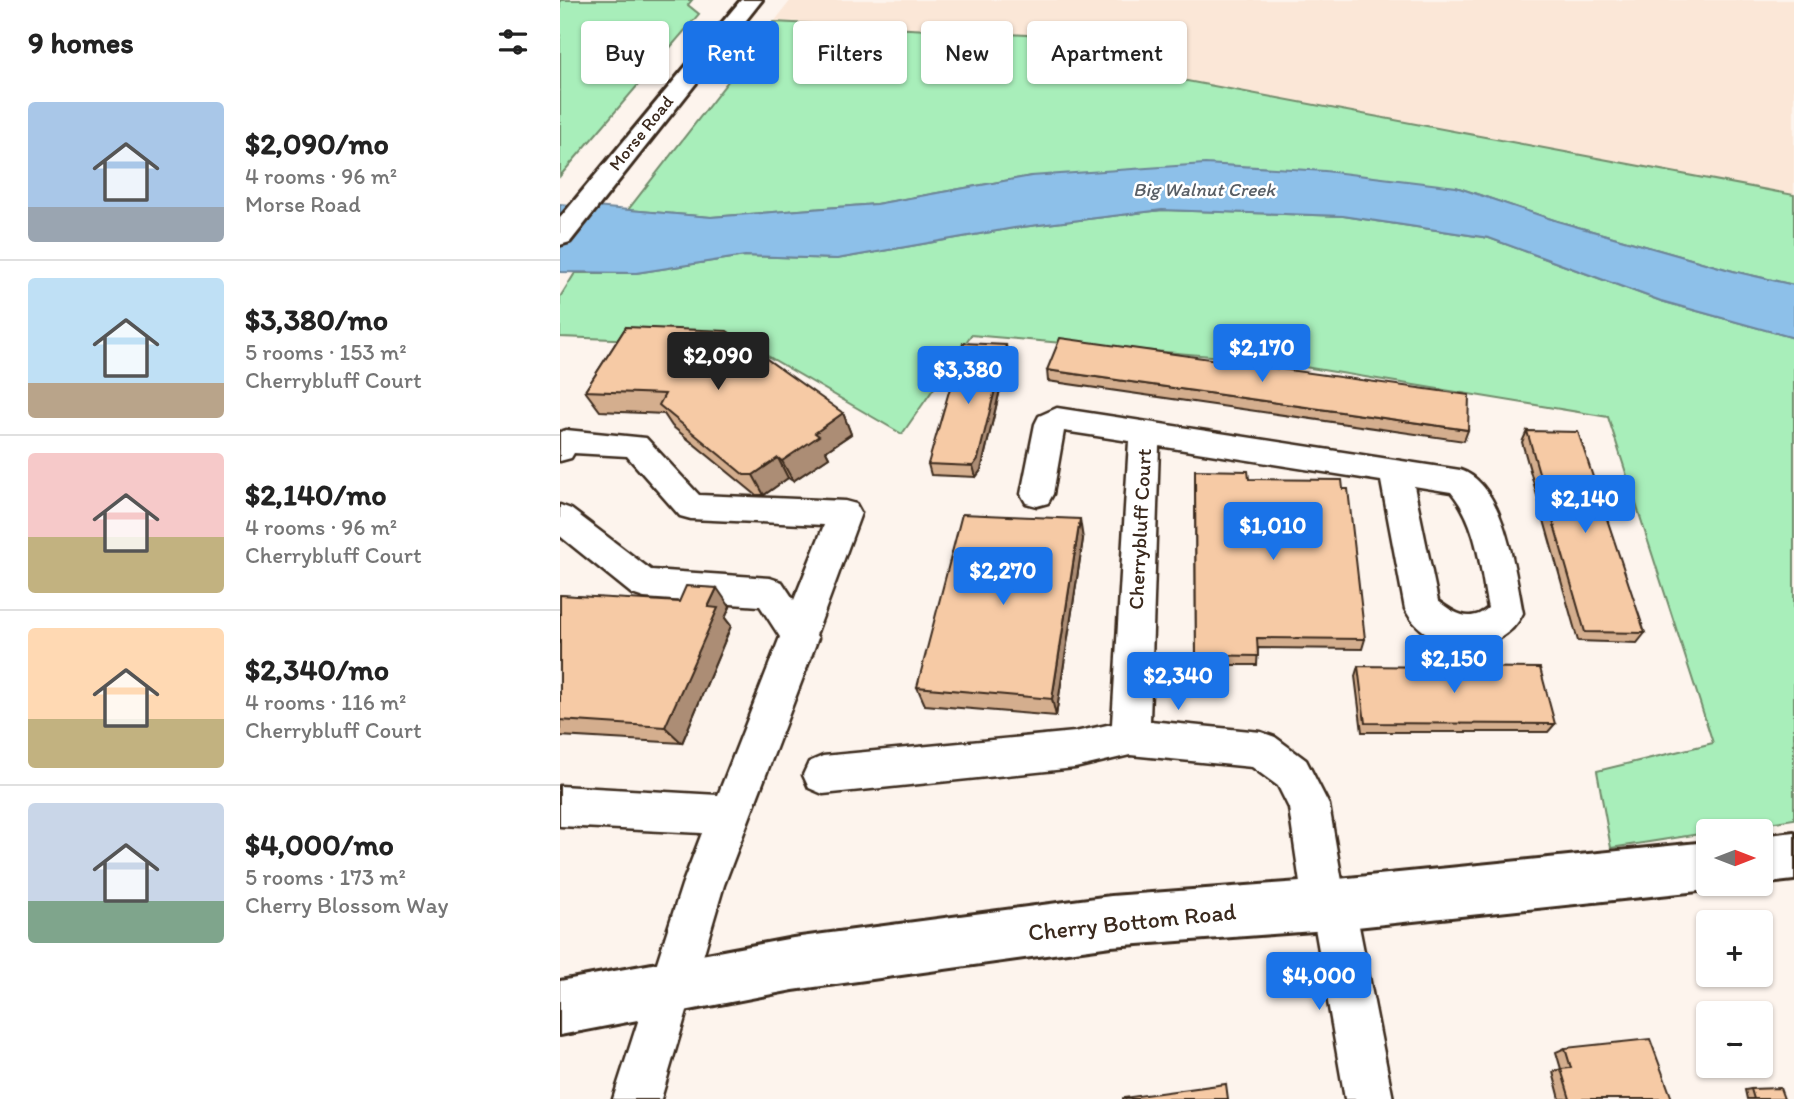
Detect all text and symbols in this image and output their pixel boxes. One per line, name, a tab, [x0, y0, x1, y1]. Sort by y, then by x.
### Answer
chip: Buy	[581, 21, 669, 84]
chip: Rent	[683, 21, 779, 84]
chip: Filters	[793, 21, 907, 84]
chip: New	[921, 21, 1013, 84]
chip: Apartment	[1027, 21, 1187, 84]
icon: filters	[494, 23, 532, 61]
text: 9 homes	[28, 24, 134, 61]
street label: Morse Road	[604, 91, 678, 175]
text: $2,090/mo	[245, 125, 389, 162]
icon: home	[84, 130, 168, 214]
text: 4 rooms · 96 m²	[245, 162, 397, 190]
water label: Big Walnut Creek	[1133, 178, 1276, 201]
text: Morse Road	[245, 190, 361, 218]
text: $3,380/mo	[245, 301, 388, 338]
icon: home	[84, 306, 168, 390]
pin: $2,170	[1205, 324, 1319, 384]
pin: $2,090	[661, 332, 775, 392]
text: $2,170	[1229, 333, 1295, 361]
text: 5 rooms · 153 m²	[245, 338, 407, 366]
text: $2,090	[683, 341, 753, 369]
pin: $3,380	[911, 346, 1025, 406]
text: $3,380	[934, 355, 1002, 383]
text: Cherrybluff Court	[245, 366, 422, 394]
street label: Cherrybluff Court	[1123, 448, 1156, 610]
text: $2,140/mo	[245, 476, 387, 513]
pin: $2,140	[1528, 476, 1642, 535]
icon: home	[84, 481, 168, 565]
text: $2,140	[1551, 484, 1619, 512]
pin: $1,010	[1216, 503, 1330, 562]
text: $1,010	[1240, 511, 1306, 539]
text: 4 rooms · 96 m²	[245, 513, 397, 541]
text: Cherrybluff Court	[245, 541, 422, 569]
pin: $2,270	[946, 548, 1060, 607]
text: $2,270	[970, 556, 1036, 584]
pin: $2,150	[1397, 636, 1511, 695]
text: $2,150	[1421, 644, 1487, 672]
text: $2,340/mo	[245, 651, 389, 688]
pin: $2,340	[1121, 652, 1235, 712]
icon: home	[84, 656, 168, 740]
text: $2,340	[1143, 661, 1213, 689]
text: 4 rooms · 116 m²	[245, 688, 407, 716]
text: Cherrybluff Court	[245, 716, 422, 744]
north arrow	[1696, 819, 1773, 896]
map controls	[1696, 819, 1773, 1078]
text: $4,000/mo	[245, 826, 394, 863]
icon: home	[84, 831, 168, 915]
text: 5 rooms · 173 m²	[245, 863, 406, 891]
text: Cherry Blossom Way	[245, 891, 448, 919]
street label: Cherry Bottom Road	[1027, 896, 1237, 947]
button: +	[1696, 910, 1773, 987]
pin: $4,000	[1262, 953, 1376, 1012]
text: $4,000	[1282, 961, 1356, 989]
button: −	[1696, 1001, 1773, 1078]

